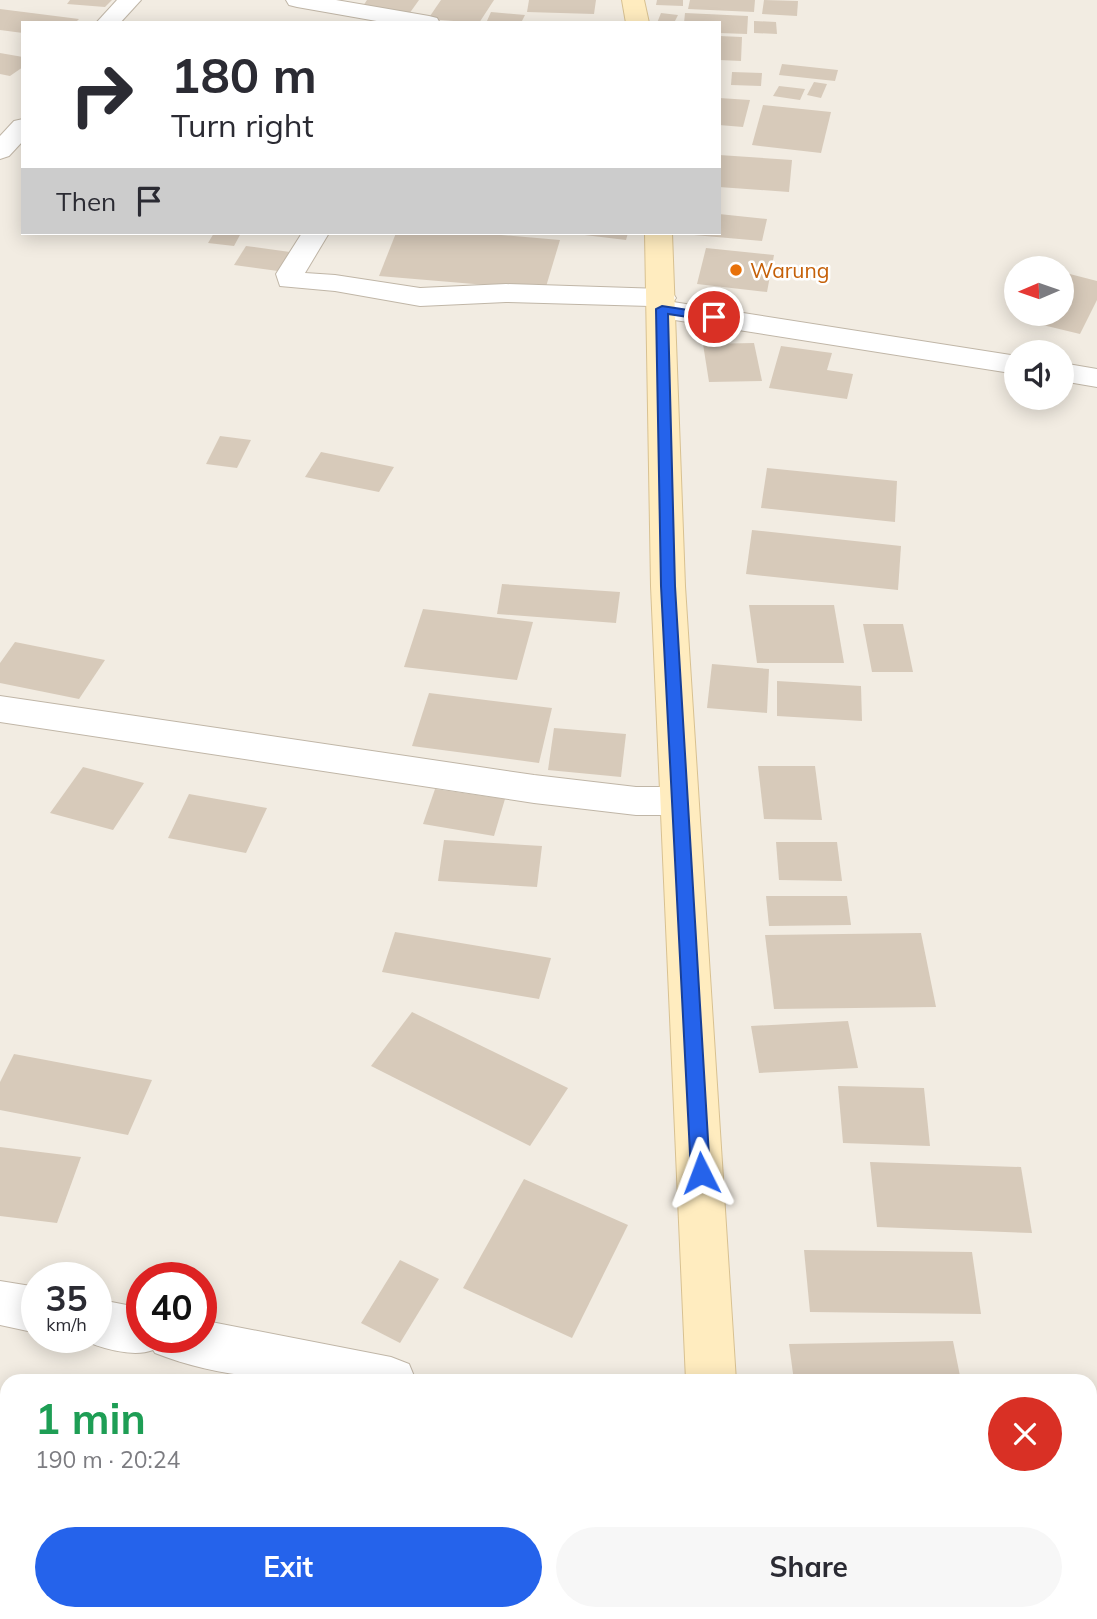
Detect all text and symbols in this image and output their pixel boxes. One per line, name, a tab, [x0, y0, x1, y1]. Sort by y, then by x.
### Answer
text: 180 m	[171, 44, 317, 105]
icon: right	[56, 49, 147, 140]
text: Turn right	[171, 105, 314, 145]
icon: arrive	[130, 182, 168, 220]
text: Then	[56, 185, 116, 218]
north arrow	[1004, 256, 1074, 326]
map controls	[1004, 256, 1074, 410]
place label: Warung	[750, 257, 829, 283]
marker: Warung	[728, 262, 744, 278]
pin	[684, 287, 744, 347]
icon: arrive	[695, 298, 733, 336]
button: sound	[1004, 340, 1074, 410]
position arrow	[664, 1136, 738, 1210]
speed limit sign: 40	[126, 1262, 217, 1353]
text: 35	[45, 1276, 88, 1320]
text: km/h	[46, 1313, 87, 1336]
text: 1 min	[35, 1392, 146, 1445]
button: close	[988, 1397, 1062, 1471]
text: 190 m · 20:24	[35, 1445, 180, 1474]
button: Exit	[35, 1527, 542, 1607]
button: Share	[556, 1527, 1062, 1607]

